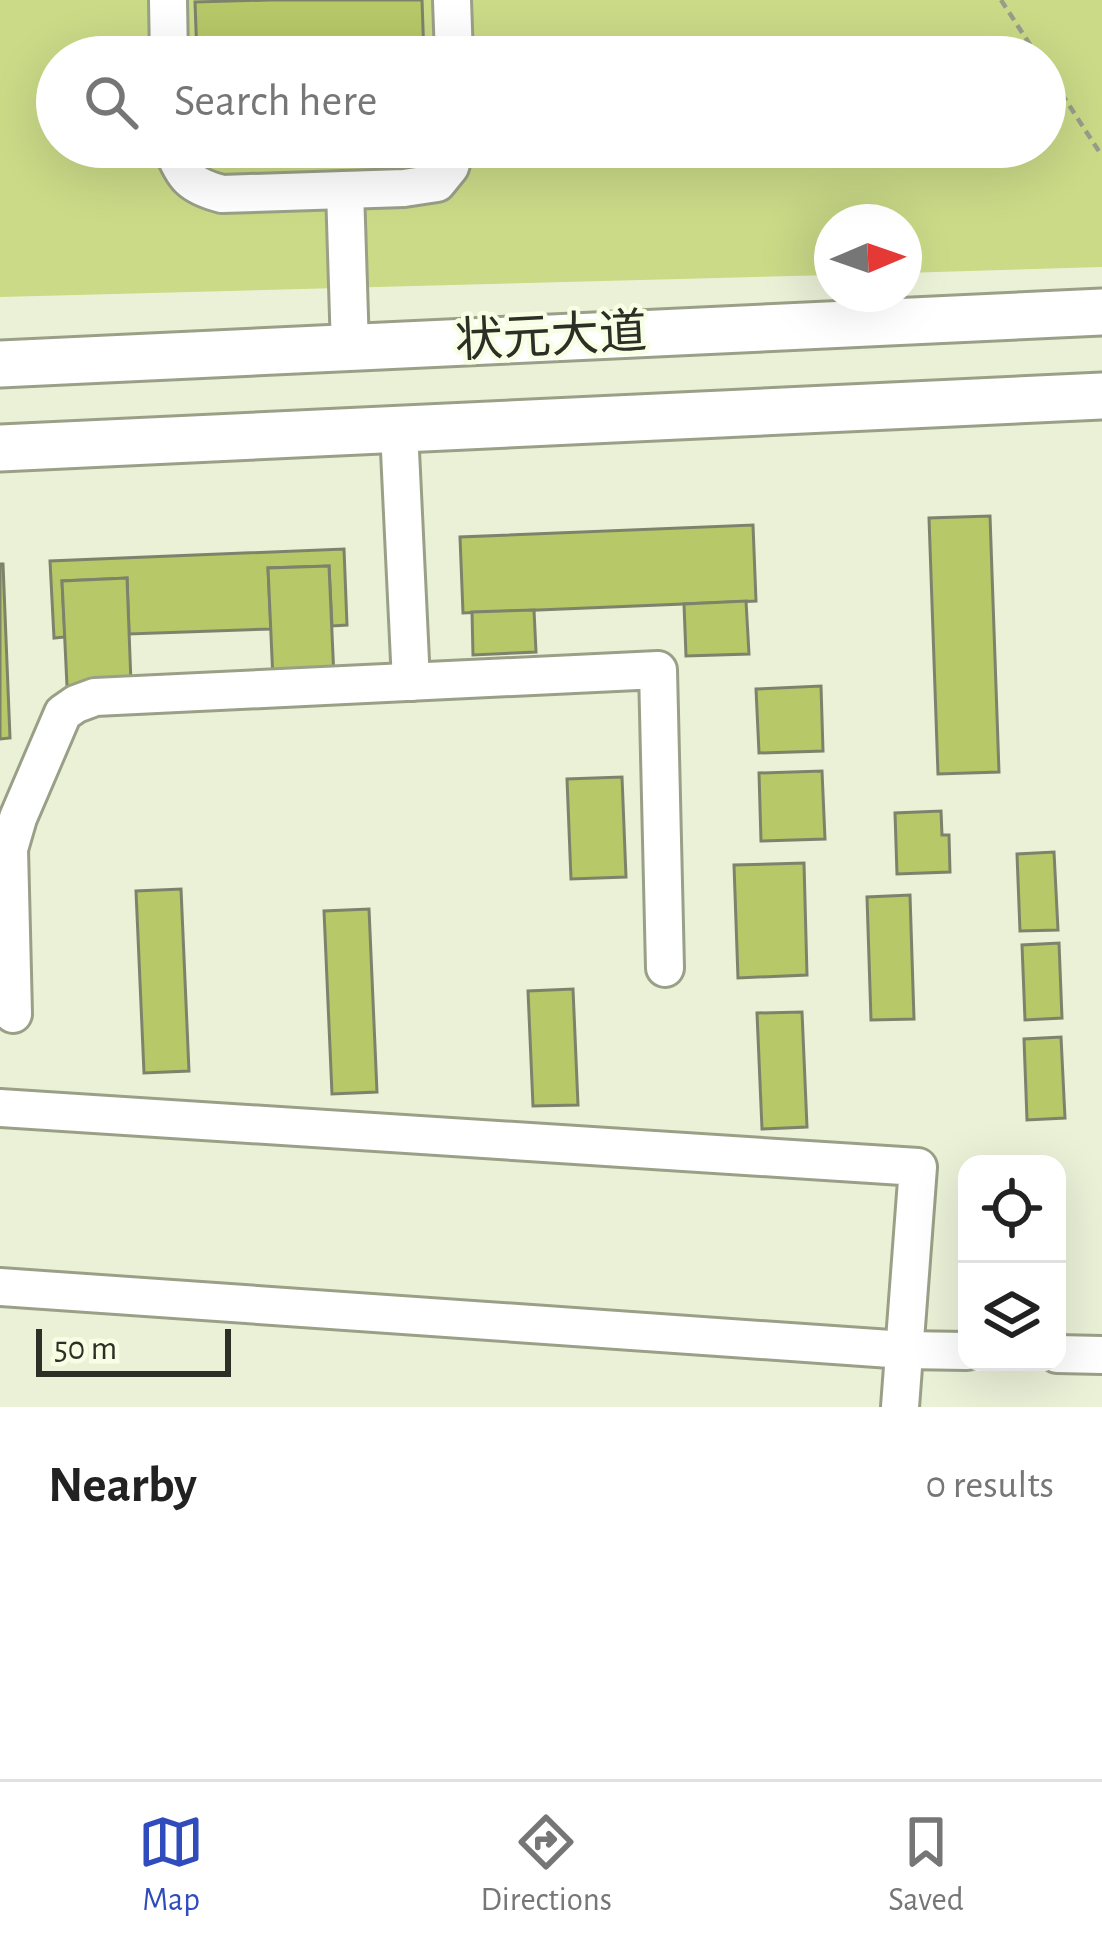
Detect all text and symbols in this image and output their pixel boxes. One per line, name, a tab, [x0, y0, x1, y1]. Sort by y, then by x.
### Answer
search box	[36, 36, 1066, 168]
icon: search	[78, 69, 144, 135]
text: Search here	[174, 79, 377, 124]
north arrow	[814, 204, 922, 312]
street label: 状元大道	[454, 306, 648, 367]
map controls	[958, 1155, 1066, 1371]
button: locate	[958, 1155, 1066, 1263]
button: layers	[958, 1263, 1066, 1371]
scale bar	[36, 1323, 231, 1376]
text: 50 m	[54, 1333, 117, 1366]
text: Nearby	[48, 1460, 197, 1511]
text: 0 results	[926, 1466, 1054, 1505]
tab: Map	[138, 1809, 204, 1921]
tab: Directions	[480, 1809, 612, 1921]
tab: Saved	[888, 1809, 964, 1921]

